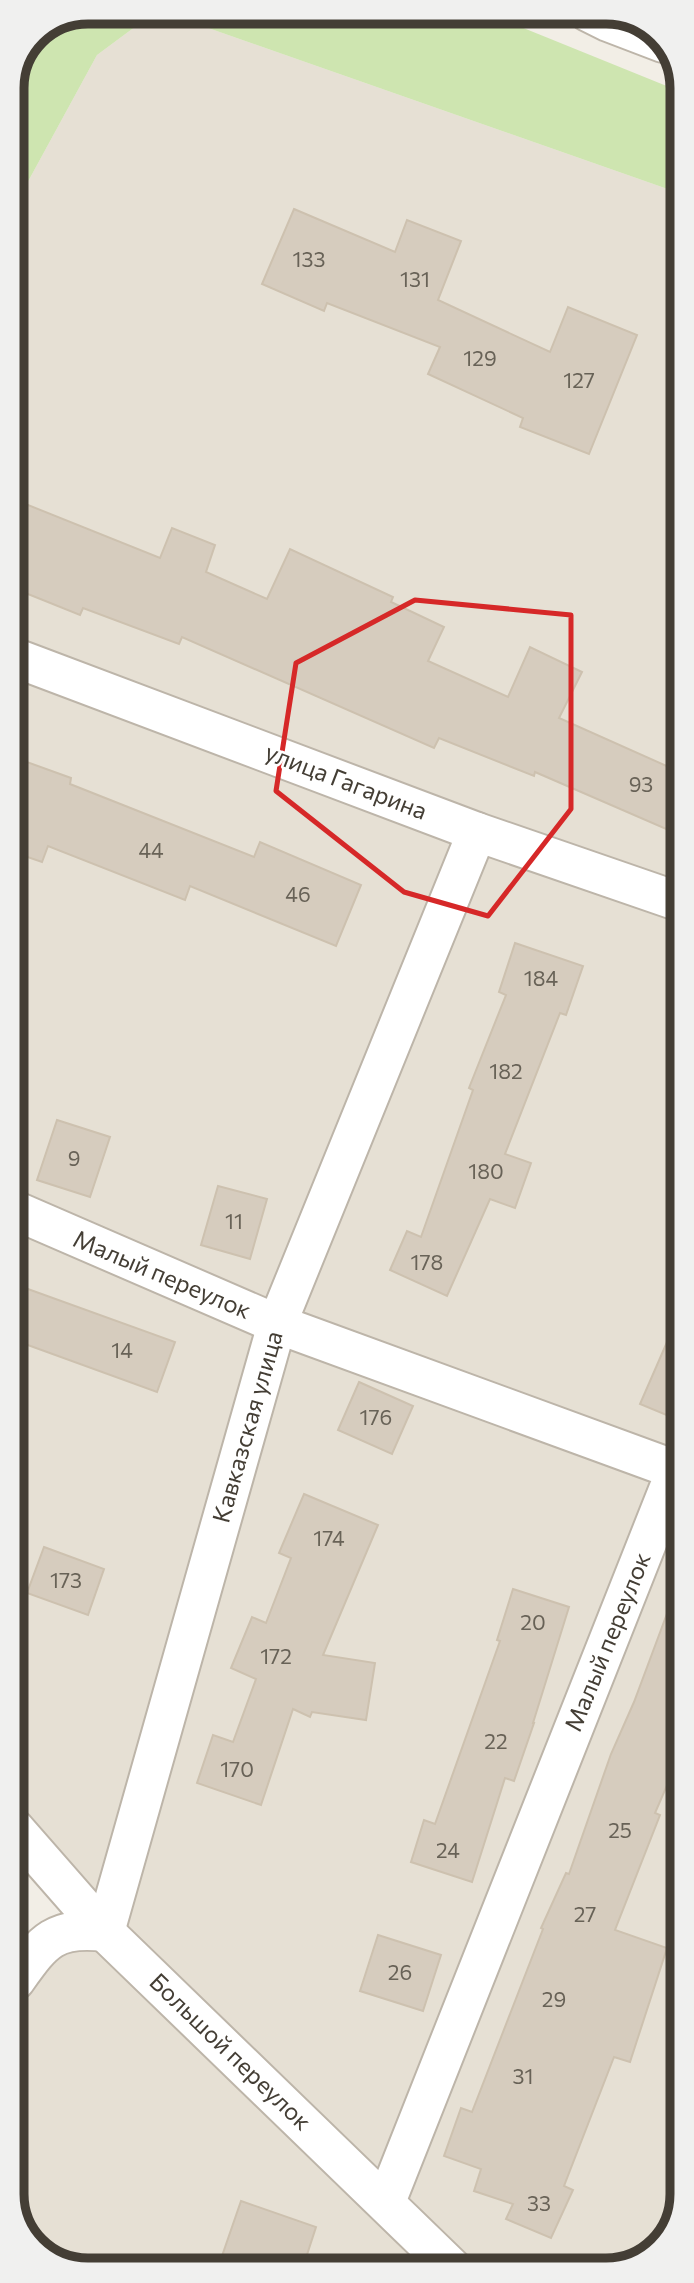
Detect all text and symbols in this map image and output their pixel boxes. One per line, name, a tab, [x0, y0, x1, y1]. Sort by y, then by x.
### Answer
house number: 133	[293, 246, 325, 271]
house number: 131	[400, 266, 430, 291]
house number: 129	[463, 345, 497, 370]
house number: 127	[563, 367, 595, 392]
street label: улица Гагарина	[261, 736, 432, 825]
house number: 93	[629, 771, 653, 796]
house number: 44	[138, 837, 164, 862]
house number: 46	[285, 881, 311, 906]
house number: 184	[524, 965, 559, 990]
house number: 182	[489, 1058, 523, 1083]
house number: 9	[68, 1145, 80, 1170]
house number: 180	[468, 1158, 504, 1183]
house number: 11	[225, 1208, 243, 1233]
street label: Малый переулок	[69, 1223, 256, 1324]
house number: 178	[411, 1249, 443, 1274]
street label: Кавказская улица	[205, 1327, 288, 1526]
house number: 14	[111, 1337, 133, 1362]
house number: 176	[360, 1404, 392, 1429]
house number: 174	[313, 1525, 345, 1550]
street label: Малый переулок	[558, 1548, 656, 1735]
house number: 173	[50, 1567, 82, 1592]
house number: 20	[520, 1609, 546, 1634]
house number: 172	[260, 1643, 292, 1668]
house number: 22	[484, 1728, 508, 1753]
house number: 170	[220, 1756, 254, 1781]
house number: 25	[608, 1817, 632, 1842]
house number: 24	[436, 1837, 460, 1862]
house number: 27	[574, 1901, 596, 1926]
house number: 26	[388, 1959, 412, 1984]
street label: Большой переулок	[144, 1966, 318, 2136]
house number: 29	[542, 1986, 566, 2011]
house number: 31	[513, 2063, 533, 2088]
house number: 33	[527, 2190, 551, 2215]

